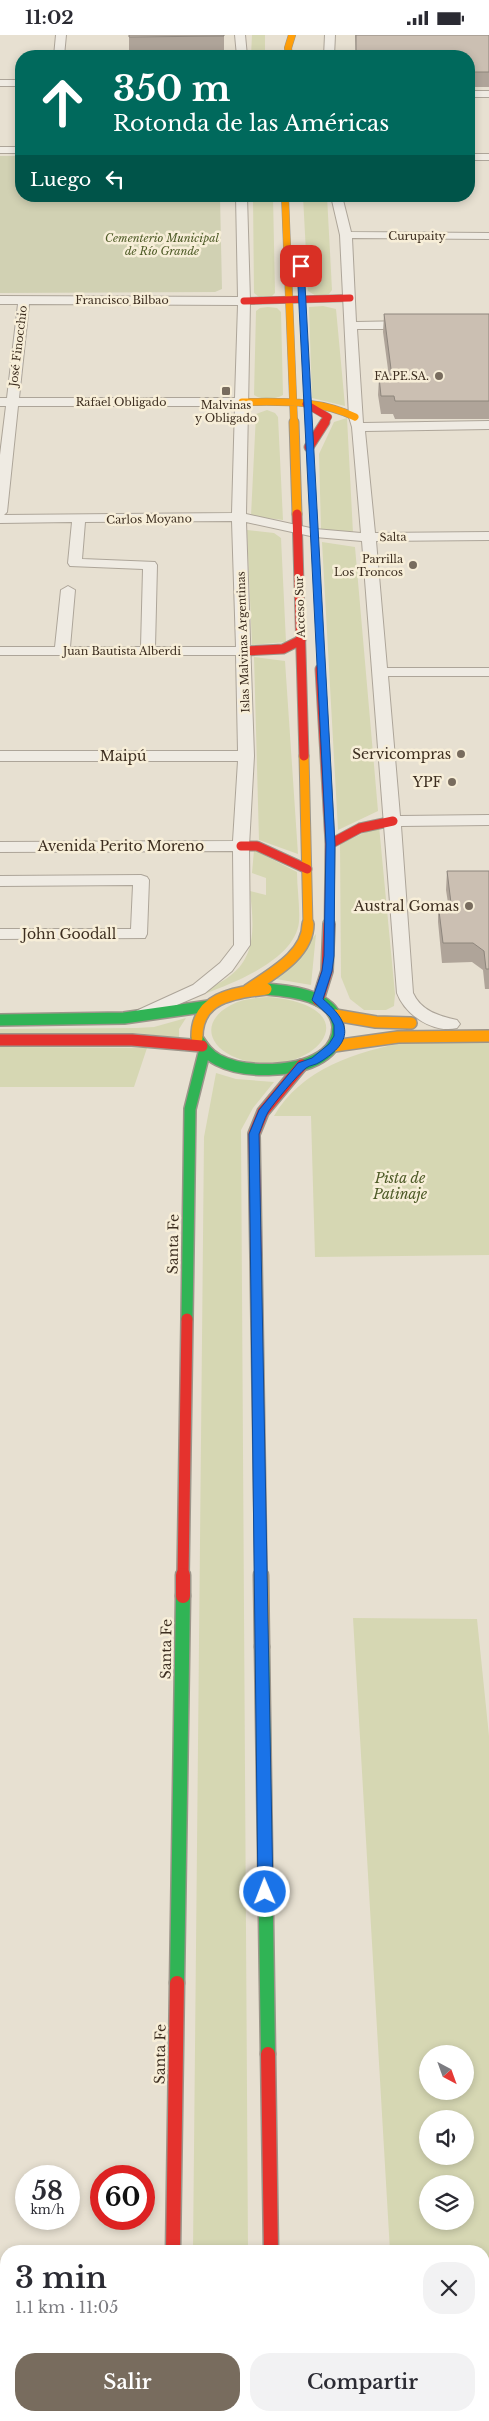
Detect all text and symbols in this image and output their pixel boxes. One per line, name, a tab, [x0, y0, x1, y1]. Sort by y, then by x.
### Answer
text: 11:02	[25, 6, 74, 29]
text: 350 m	[113, 67, 231, 110]
icon: ahead	[30, 70, 95, 135]
text: Rotonda de las Américas	[113, 110, 389, 137]
icon: left	[101, 165, 129, 193]
text: Luego	[30, 168, 91, 191]
street label: Curupaity	[388, 229, 446, 243]
park label: Cementerio Municipal de Río Grande	[105, 231, 219, 258]
pin	[280, 245, 322, 287]
icon: arrive	[287, 252, 315, 280]
street label: Francisco Bilbao	[75, 293, 169, 307]
street label: José Finocchio	[6, 305, 30, 389]
place label: FA.PE.SA.	[374, 369, 429, 383]
marker: FA.PE.SA.	[433, 370, 445, 382]
marker: Malvinas y Obligado	[220, 385, 232, 397]
street label: Rafael Obligado	[76, 395, 166, 409]
place label: Malvinas y Obligado	[195, 398, 257, 425]
street label: Carlos Moyano	[106, 511, 192, 527]
street label: Salta	[379, 530, 408, 544]
place label: Parrilla Los Troncos	[334, 552, 404, 579]
marker: Parrilla Los Troncos	[407, 559, 419, 571]
street label: Islas Malvinas Argentinas	[234, 571, 252, 713]
street label: Acceso Sur	[292, 575, 308, 639]
street label: Juan Bautista Alberdi	[61, 644, 181, 658]
place label: Servicompras	[352, 745, 451, 763]
street label: Maipú	[100, 747, 147, 765]
marker: Servicompras	[455, 748, 467, 760]
place label: YPF	[412, 773, 443, 791]
marker: YPF	[446, 776, 458, 788]
street label: Avenida Perito Moreno	[37, 837, 204, 855]
place label: Austral Gomas	[353, 897, 459, 915]
marker: Austral Gomas	[463, 900, 475, 912]
street label: John Goodall	[20, 925, 117, 943]
park label: Pista de Patinaje	[372, 1169, 428, 1203]
street label: Santa Fe	[163, 1214, 183, 1274]
street label: Santa Fe	[156, 1619, 176, 1679]
position arrow	[238, 1865, 290, 1917]
street label: Santa Fe	[150, 2024, 170, 2084]
north arrow	[419, 2045, 474, 2100]
map controls	[419, 2045, 474, 2230]
button: sound	[419, 2110, 474, 2165]
speed limit sign: 60	[90, 2165, 155, 2230]
button: layers	[419, 2175, 474, 2230]
text: 58	[32, 2176, 63, 2207]
text: km/h	[30, 2202, 65, 2217]
text: 3 min	[15, 2259, 107, 2296]
button: close	[423, 2262, 475, 2314]
text: 1.1 km · 11:05	[15, 2297, 118, 2317]
button: Salir	[15, 2353, 240, 2411]
button: Compartir	[250, 2353, 475, 2411]

